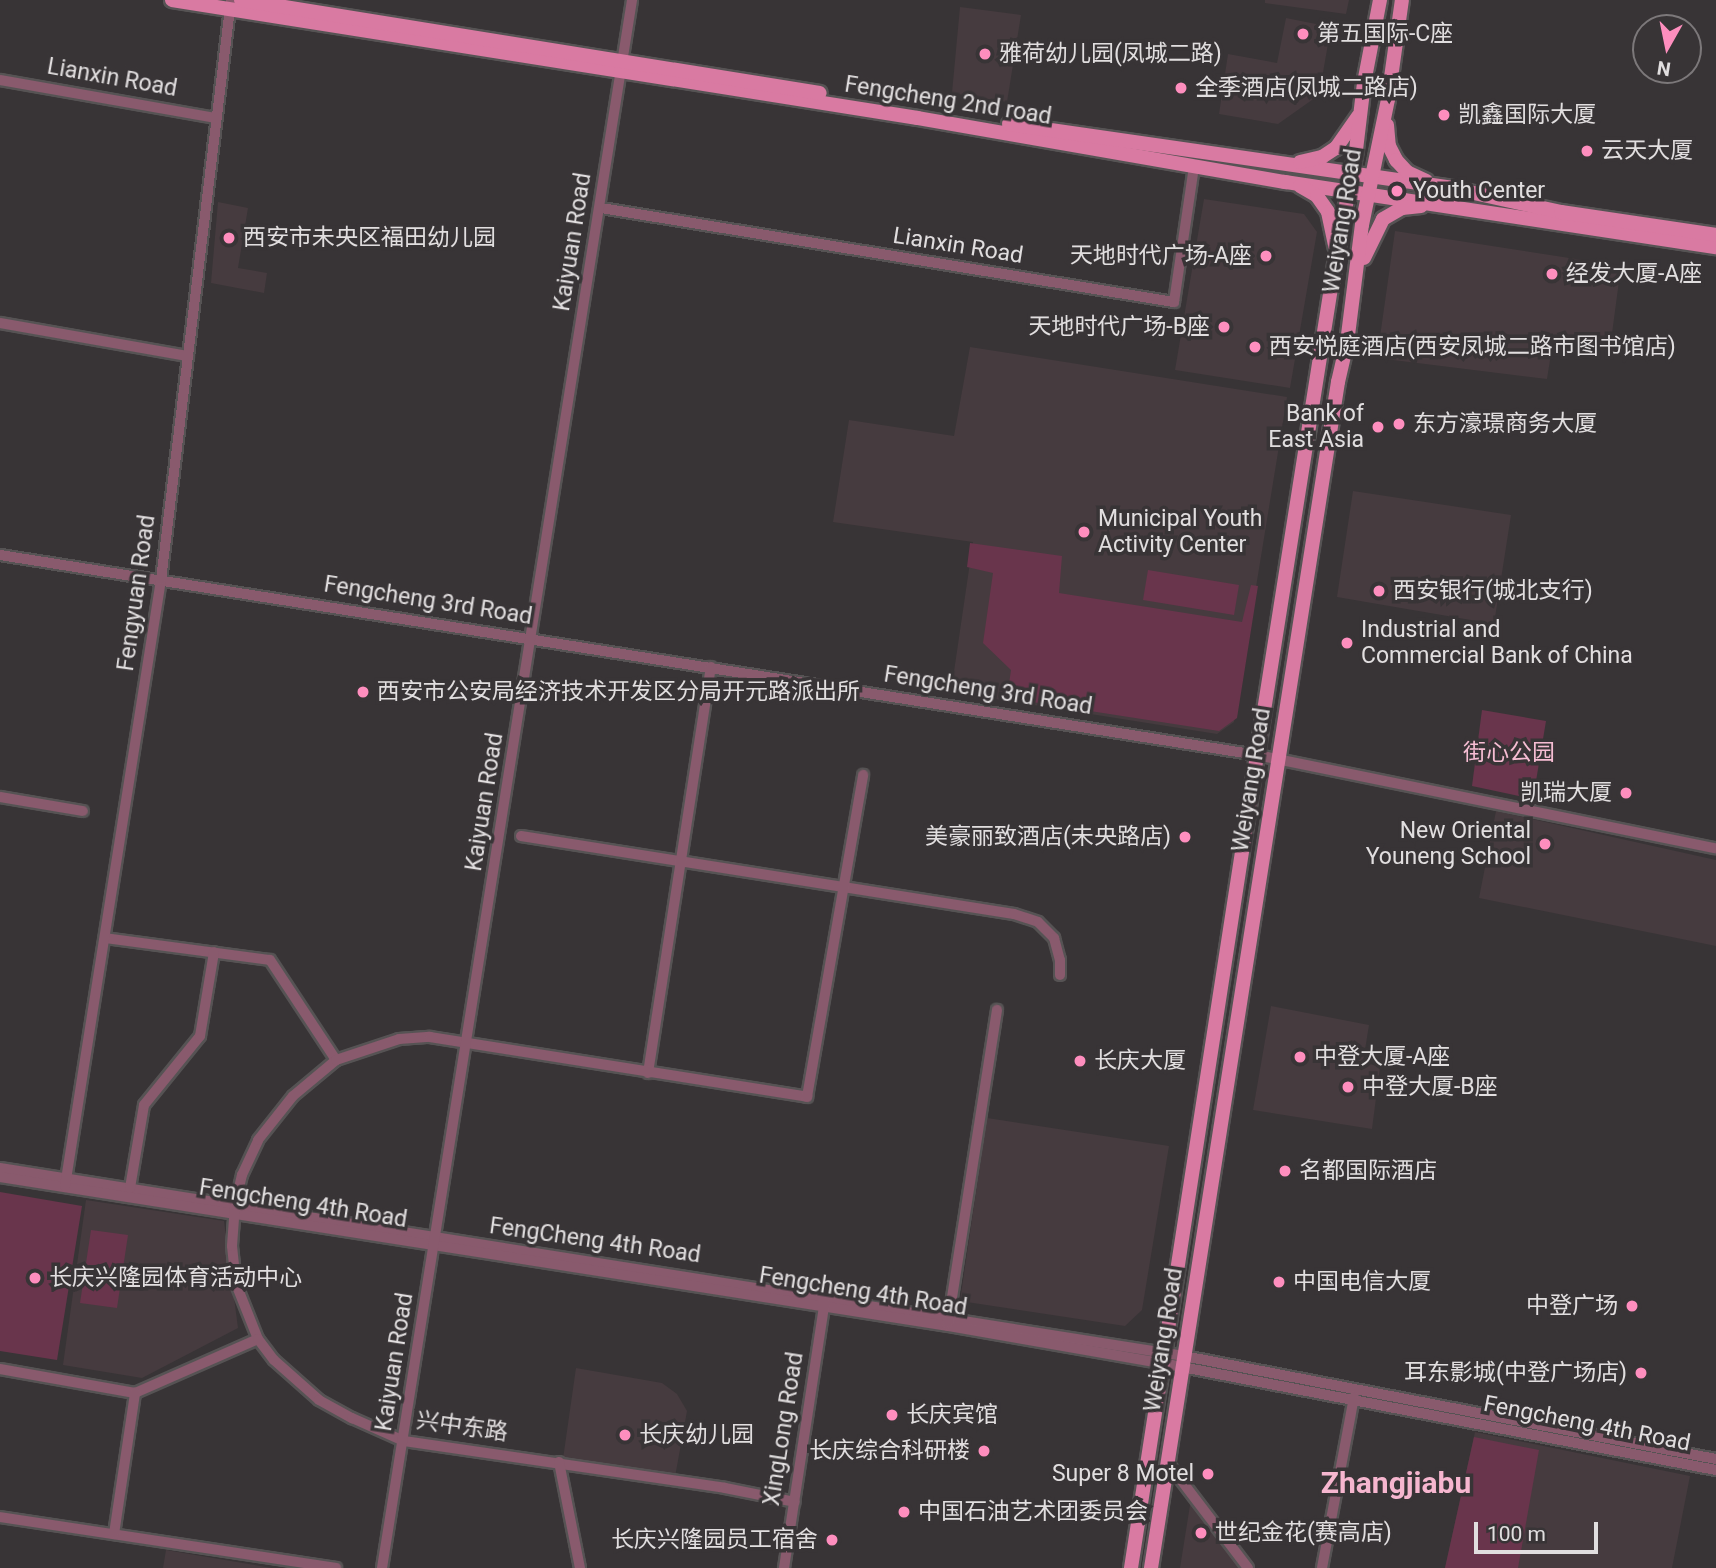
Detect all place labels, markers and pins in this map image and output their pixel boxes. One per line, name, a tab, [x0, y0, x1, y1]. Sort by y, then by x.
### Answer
place label: 第五国际-C座	[1317, 20, 1453, 48]
marker: 第五国际-C座	[1295, 26, 1311, 42]
place label: 雅荷幼儿园(凤城二路)	[999, 40, 1222, 68]
marker: 雅荷幼儿园(凤城二路)	[977, 46, 993, 62]
place label: 全季酒店(凤城二路店)	[1195, 74, 1418, 102]
marker: 全季酒店(凤城二路店)	[1173, 80, 1189, 96]
place label: 凯鑫国际大厦	[1458, 101, 1596, 129]
marker: 凯鑫国际大厦	[1436, 107, 1452, 123]
place label: 云天大厦	[1601, 137, 1693, 165]
marker: 云天大厦	[1579, 143, 1595, 159]
place label: Youth Center	[1413, 177, 1545, 205]
marker: Youth Center	[1387, 181, 1407, 201]
place label: 西安市未央区福田幼儿园	[243, 224, 496, 252]
marker: 西安市未央区福田幼儿园	[221, 230, 237, 246]
place label: 天地时代广场-A座	[1070, 242, 1252, 270]
marker: 天地时代广场-A座	[1258, 248, 1274, 264]
place label: 经发大厦-A座	[1566, 260, 1702, 288]
marker: 经发大厦-A座	[1544, 266, 1560, 282]
place label: 天地时代广场-B座	[1028, 313, 1210, 341]
marker: 天地时代广场-B座	[1216, 319, 1232, 335]
place label: 西安悦庭酒店(西安凤城二路市图书馆店)	[1269, 333, 1676, 361]
marker: 西安悦庭酒店(西安凤城二路市图书馆店)	[1247, 339, 1263, 355]
place label: Bank of East Asia	[1268, 400, 1364, 454]
place label: 东方濠璟商务大厦	[1413, 410, 1597, 438]
marker: 东方濠璟商务大厦	[1391, 416, 1407, 432]
marker: Bank of East Asia	[1370, 419, 1386, 435]
place label: Municipal Youth Activity Center	[1098, 505, 1262, 559]
marker: Municipal Youth Activity Center	[1076, 524, 1092, 540]
place label: 西安银行(城北支行)	[1393, 577, 1593, 605]
marker: 西安银行(城北支行)	[1371, 583, 1387, 599]
place label: Industrial and Commercial Bank of China	[1361, 616, 1633, 670]
marker: Industrial and Commercial Bank of China	[1339, 635, 1355, 651]
place label: 西安市公安局经济技术开发区分局开元路派出所	[377, 678, 860, 706]
marker: 西安市公安局经济技术开发区分局开元路派出所	[355, 684, 371, 700]
place label: 凯瑞大厦	[1520, 779, 1612, 807]
marker: 凯瑞大厦	[1618, 785, 1634, 801]
place label: New Oriental Youneng School	[1366, 817, 1531, 871]
place label: 美豪丽致酒店(未央路店)	[925, 823, 1171, 851]
marker: 美豪丽致酒店(未央路店)	[1177, 829, 1193, 845]
marker: New Oriental Youneng School	[1537, 836, 1553, 852]
place label: 中登大厦-A座	[1314, 1043, 1450, 1071]
place label: 长庆大厦	[1094, 1047, 1186, 1075]
marker: 中登大厦-A座	[1292, 1049, 1308, 1065]
marker: 长庆大厦	[1072, 1053, 1088, 1069]
place label: 中登大厦-B座	[1362, 1073, 1498, 1101]
marker: 中登大厦-B座	[1340, 1079, 1356, 1095]
place label: 名都国际酒店	[1299, 1157, 1437, 1185]
marker: 名都国际酒店	[1277, 1163, 1293, 1179]
place label: 长庆兴隆园体育活动中心	[49, 1264, 302, 1292]
place label: 中国电信大厦	[1293, 1268, 1431, 1296]
marker: 长庆兴隆园体育活动中心	[27, 1270, 43, 1286]
marker: 中国电信大厦	[1271, 1274, 1287, 1290]
place label: 中登广场	[1526, 1292, 1618, 1320]
marker: 中登广场	[1624, 1298, 1640, 1314]
place label: 耳东影城(中登广场店)	[1404, 1359, 1627, 1387]
marker: 耳东影城(中登广场店)	[1633, 1365, 1649, 1381]
place label: 长庆宾馆	[906, 1401, 998, 1429]
marker: 长庆宾馆	[884, 1407, 900, 1423]
place label: 长庆幼儿园	[639, 1421, 754, 1449]
marker: 长庆幼儿园	[617, 1427, 633, 1443]
place label: 长庆综合科研楼	[809, 1437, 970, 1465]
marker: 长庆综合科研楼	[976, 1443, 992, 1459]
place label: Super 8 Motel	[1052, 1460, 1194, 1488]
marker: Super 8 Motel	[1200, 1466, 1216, 1482]
place label: 中国石油艺术团委员会	[918, 1498, 1148, 1526]
marker: 中国石油艺术团委员会	[896, 1504, 912, 1520]
place label: 世纪金花(赛高店)	[1215, 1519, 1392, 1547]
marker: 世纪金花(赛高店)	[1193, 1525, 1209, 1541]
place label: 长庆兴隆园员工宿舍	[611, 1526, 818, 1554]
marker: 长庆兴隆园员工宿舍	[824, 1532, 840, 1548]

